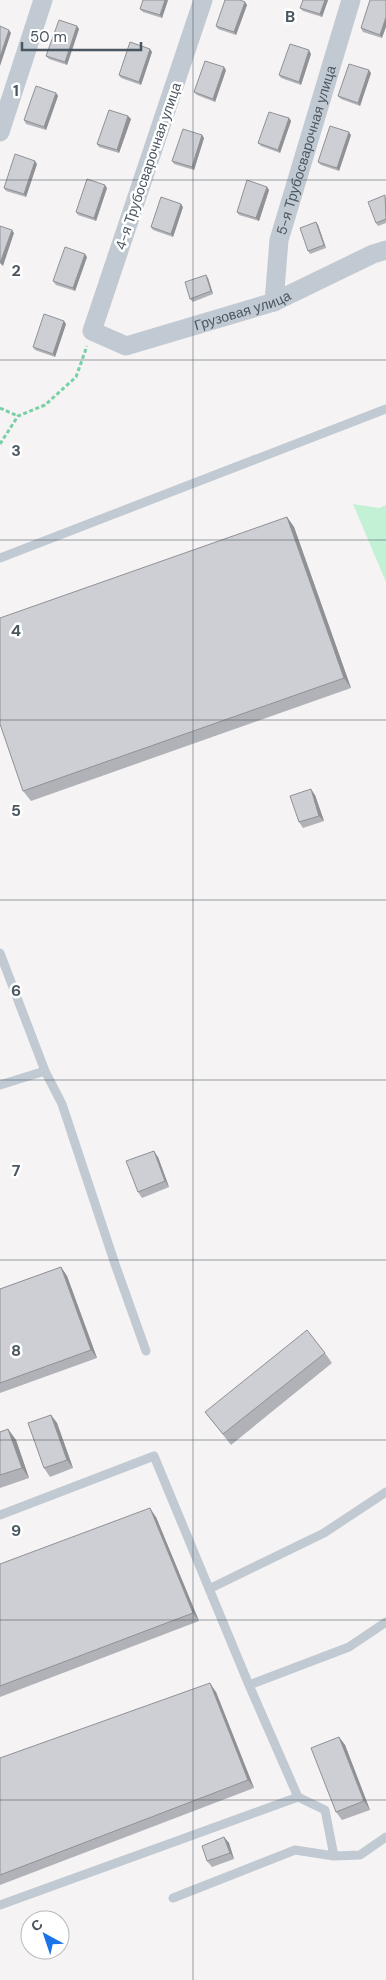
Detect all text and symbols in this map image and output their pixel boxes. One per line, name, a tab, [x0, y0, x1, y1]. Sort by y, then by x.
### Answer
text: B	[285, 6, 295, 27]
scale bar	[22, 20, 141, 52]
text: 50 m	[30, 27, 67, 47]
street label: 5-я Трубосварочная улица	[272, 63, 340, 237]
text: 1	[13, 80, 19, 101]
street label: 4-я Трубосварочная улица	[111, 80, 185, 252]
text: 2	[11, 260, 21, 281]
street label: Грузовая улица	[192, 286, 294, 334]
text: 3	[11, 440, 21, 461]
text: 4	[11, 620, 21, 641]
text: 5	[11, 800, 21, 821]
text: 6	[11, 980, 21, 1001]
text: 7	[12, 1160, 21, 1181]
text: 8	[11, 1340, 21, 1361]
text: 9	[11, 1520, 21, 1541]
north arrow	[20, 1910, 70, 1960]
text: С	[27, 1915, 46, 1935]

